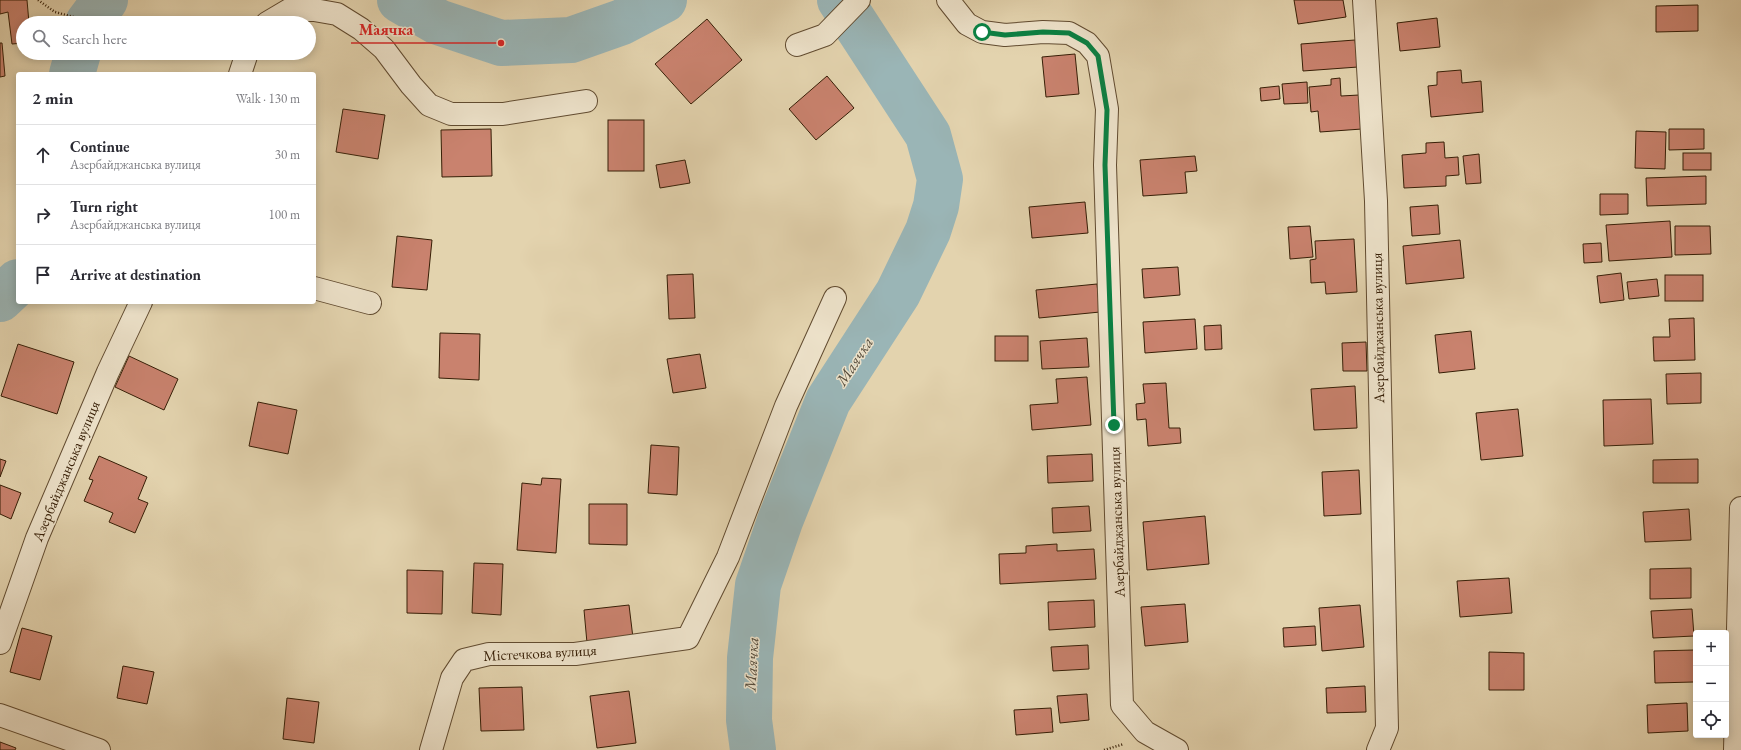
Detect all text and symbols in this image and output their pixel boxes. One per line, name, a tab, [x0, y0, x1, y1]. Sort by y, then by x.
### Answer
callout: Маячка	[351, 15, 421, 43]
search box	[16, 16, 316, 60]
text: Маячка	[359, 19, 414, 40]
route start	[973, 23, 991, 41]
icon: search	[30, 27, 52, 49]
text: Search here	[62, 29, 127, 48]
text: 2 min	[32, 87, 73, 109]
text: Walk · 130 m	[236, 90, 300, 107]
text: Continue	[70, 137, 130, 156]
icon: ahead	[32, 144, 54, 166]
text: 30 m	[275, 146, 300, 163]
text: Азербайджанська вулиця	[70, 156, 201, 173]
text: Turn right	[70, 197, 138, 216]
icon: right	[32, 204, 54, 226]
text: 100 m	[269, 206, 300, 223]
text: Азербайджанська вулиця	[70, 216, 201, 233]
street label: Азербайджанська вулиця	[1367, 252, 1388, 405]
icon: arrive	[32, 264, 54, 286]
text: Arrive at destination	[70, 265, 201, 284]
water label: Маячка	[830, 333, 878, 390]
street label: Азербайджанська вулиця	[27, 397, 104, 545]
route end	[1105, 416, 1123, 434]
street label: Азербайджанська вулиця	[1104, 446, 1129, 599]
map controls	[1693, 630, 1729, 738]
button: +	[1693, 630, 1729, 666]
water label: Маячка	[740, 636, 763, 693]
street label: Містечкова вулиця	[483, 640, 597, 665]
button: −	[1693, 666, 1729, 702]
button: locate	[1693, 702, 1729, 738]

